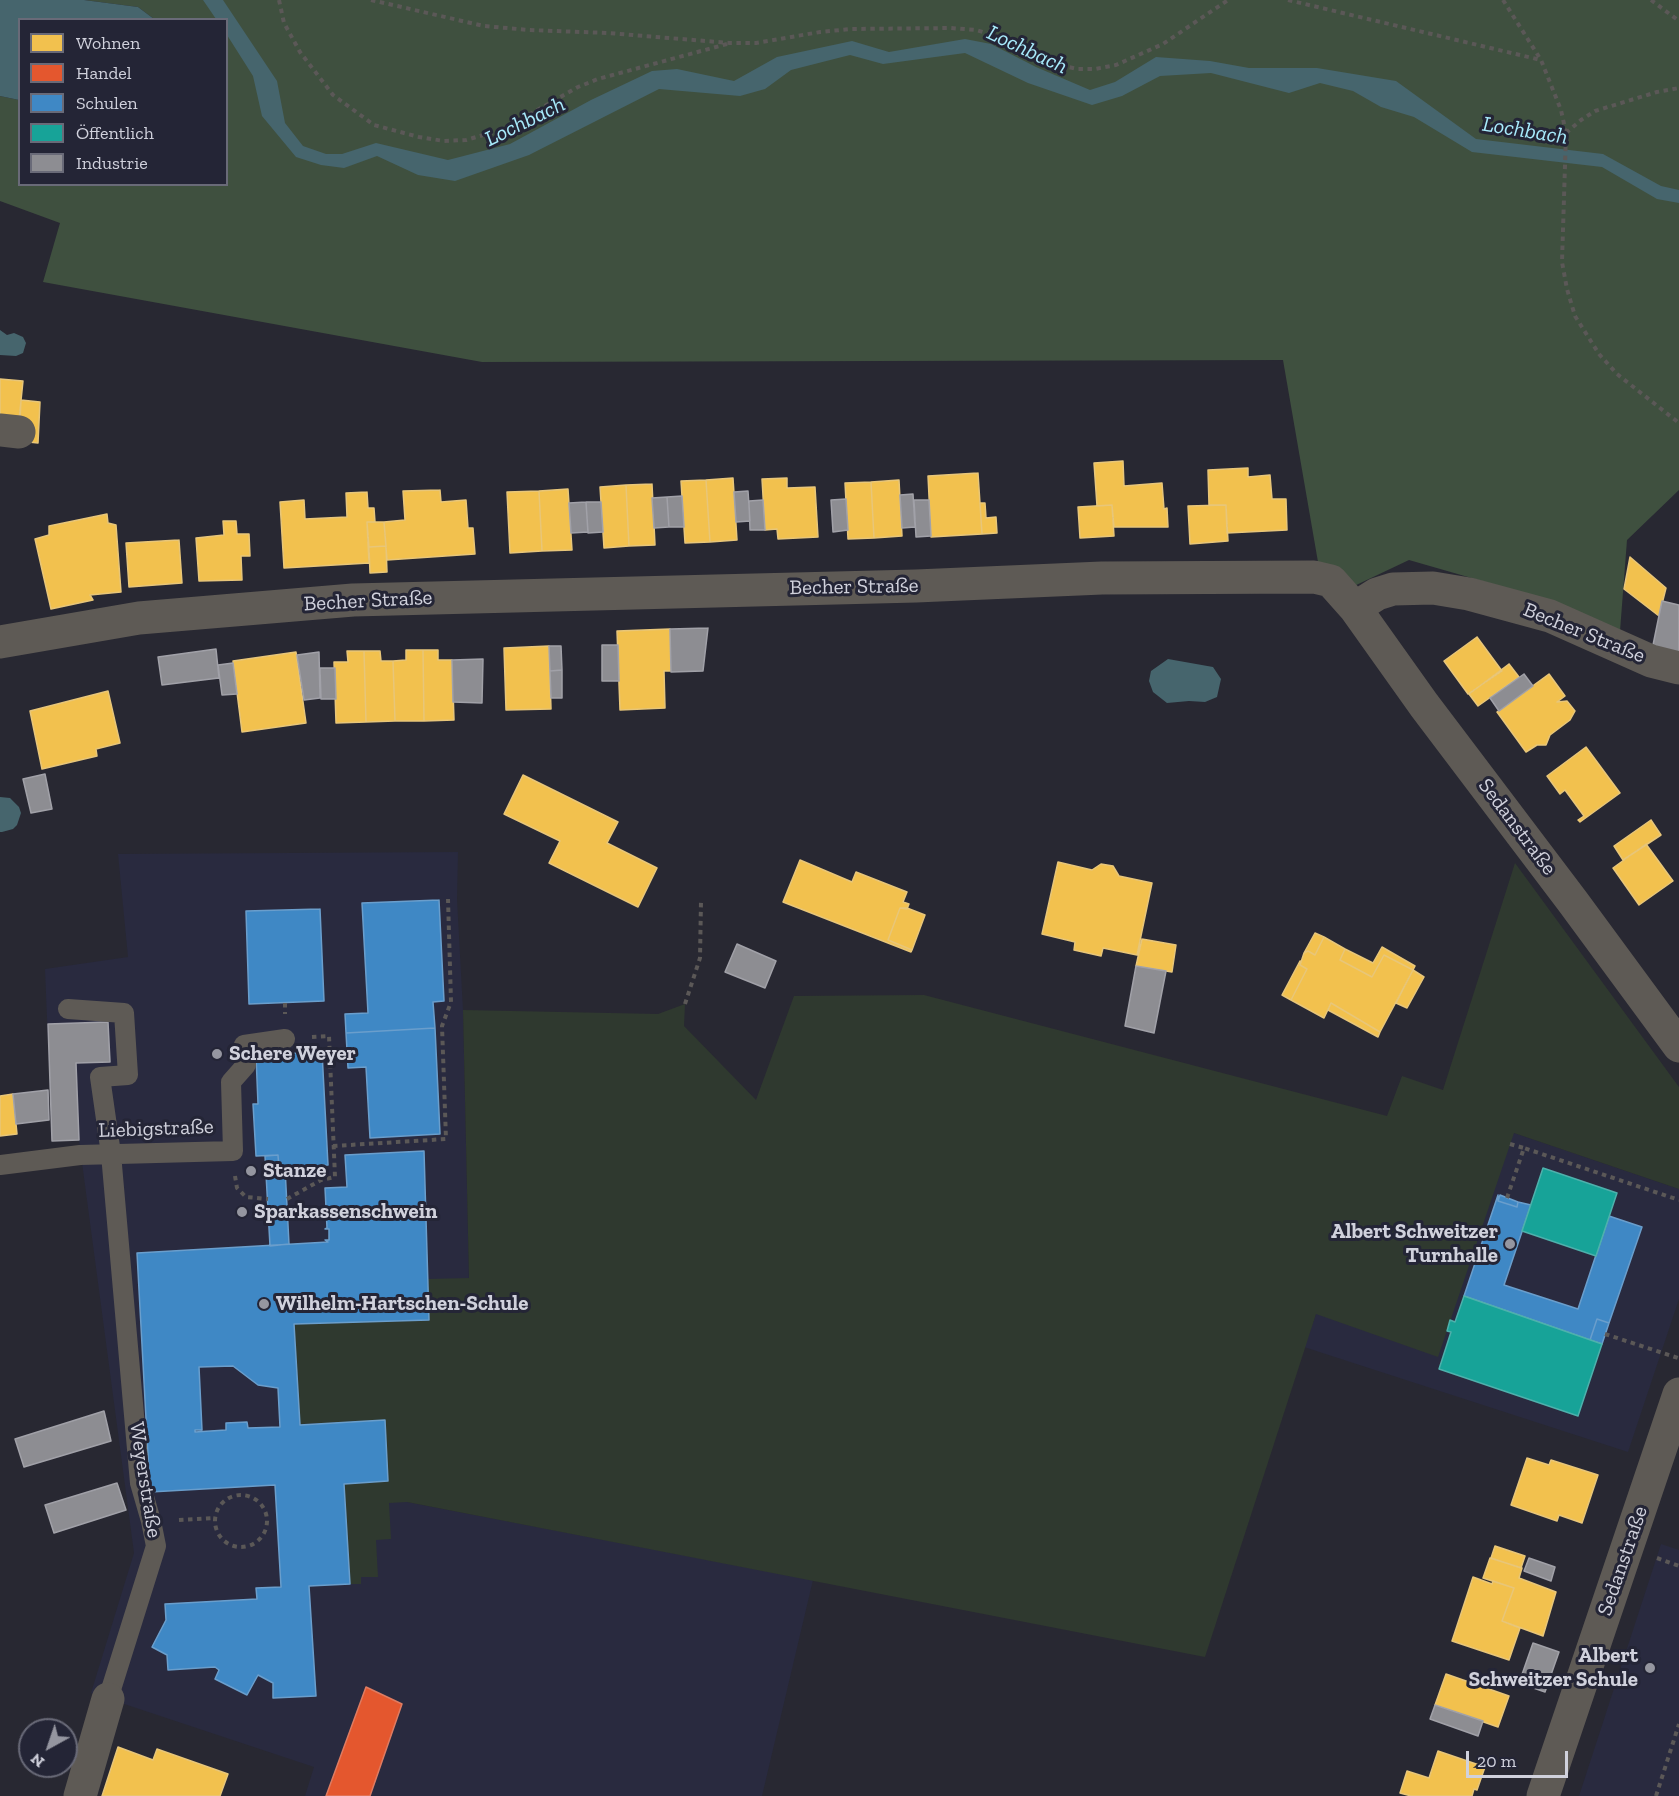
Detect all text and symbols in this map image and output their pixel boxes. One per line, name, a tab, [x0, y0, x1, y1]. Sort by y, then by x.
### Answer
legend	[18, 18, 228, 186]
water label: Lochbach	[982, 20, 1072, 80]
text: Wohnen	[76, 32, 140, 54]
text: Handel	[76, 62, 132, 84]
water label: Lochbach	[481, 91, 569, 153]
text: Schulen	[76, 92, 138, 114]
water label: Lochbach	[1480, 111, 1570, 151]
text: Öffentlich	[76, 122, 154, 144]
text: Industrie	[76, 152, 148, 174]
street label: Becher Straße	[789, 573, 919, 601]
street label: Becher Straße	[303, 585, 433, 617]
street label: Becher Straße	[1519, 597, 1649, 669]
street label: Sedanstraße	[1473, 774, 1561, 880]
place label: Schere Weyer	[229, 1041, 356, 1067]
marker: Schere Weyer	[210, 1047, 224, 1061]
street label: Liebigstraße	[98, 1114, 214, 1144]
place label: Stanze	[263, 1158, 326, 1184]
marker: Stanze	[244, 1164, 258, 1178]
place label: Sparkassenschwein	[254, 1199, 437, 1225]
marker: Sparkassenschwein	[235, 1205, 249, 1219]
place label: Albert Schweitzer Turnhalle	[1331, 1219, 1498, 1269]
marker: Albert Schweitzer Turnhalle	[1503, 1237, 1517, 1251]
place label: Wilhelm-Hartschen-Schule	[276, 1291, 528, 1317]
marker: Wilhelm-Hartschen-Schule	[257, 1297, 271, 1311]
street label: Weyerstraße	[123, 1420, 167, 1540]
street label: Sedanstraße	[1592, 1503, 1654, 1619]
place label: Albert Schweitzer Schule	[1469, 1643, 1638, 1693]
marker: Albert Schweitzer Schule	[1643, 1661, 1657, 1675]
north arrow	[18, 1718, 78, 1778]
scale bar	[1469, 1739, 1571, 1777]
text: N	[27, 1749, 48, 1772]
text: 20 m	[1477, 1750, 1516, 1772]

